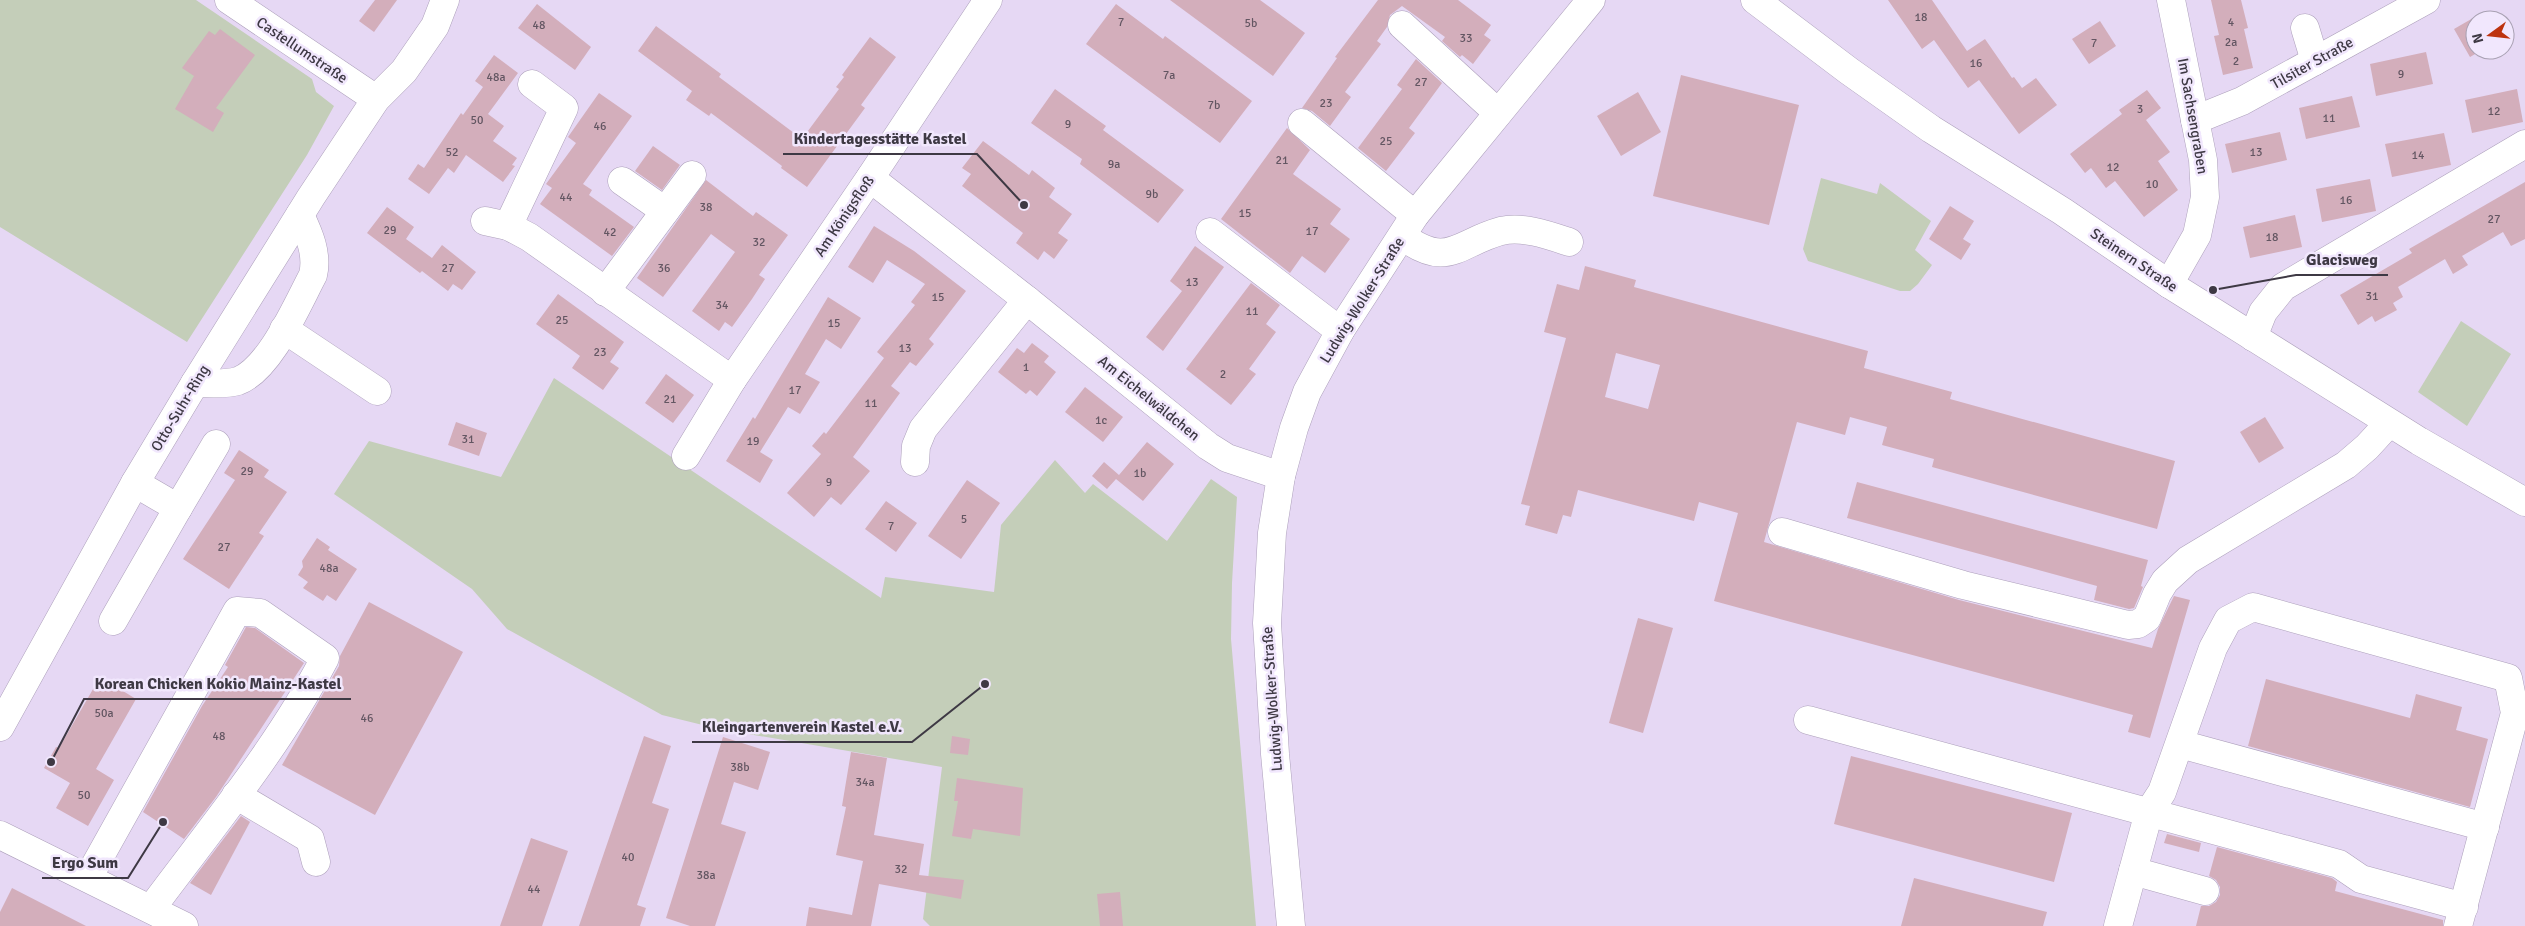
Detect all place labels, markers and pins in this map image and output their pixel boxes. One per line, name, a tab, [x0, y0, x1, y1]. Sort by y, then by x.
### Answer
callout: Kindertagesstätte Kastel	[783, 123, 977, 154]
callout: Glacisweg	[2296, 244, 2388, 275]
callout: Korean Chicken Kokio Mainz-Kastel	[84, 668, 351, 699]
callout: Kleingartenverein Kastel e.V.	[692, 711, 912, 742]
callout: Ergo Sum	[42, 847, 128, 878]

